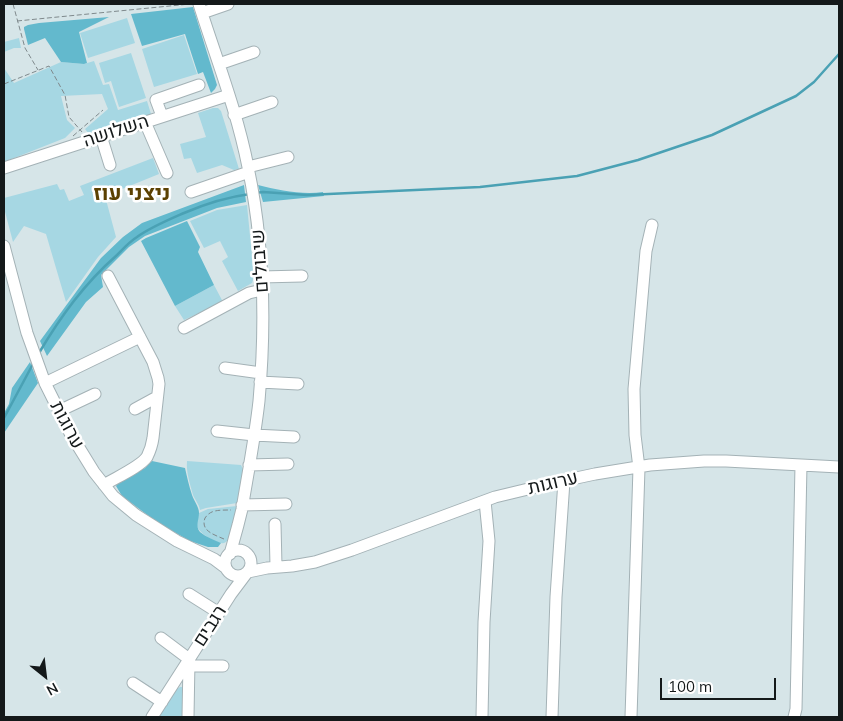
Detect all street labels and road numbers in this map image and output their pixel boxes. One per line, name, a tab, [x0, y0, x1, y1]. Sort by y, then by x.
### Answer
street label: השלושה	[80, 110, 152, 152]
street label: שיבולים	[246, 228, 274, 294]
street label: ערוגות	[45, 397, 89, 453]
street label: ערוגות	[526, 466, 580, 500]
street label: רגבים	[188, 601, 232, 651]

